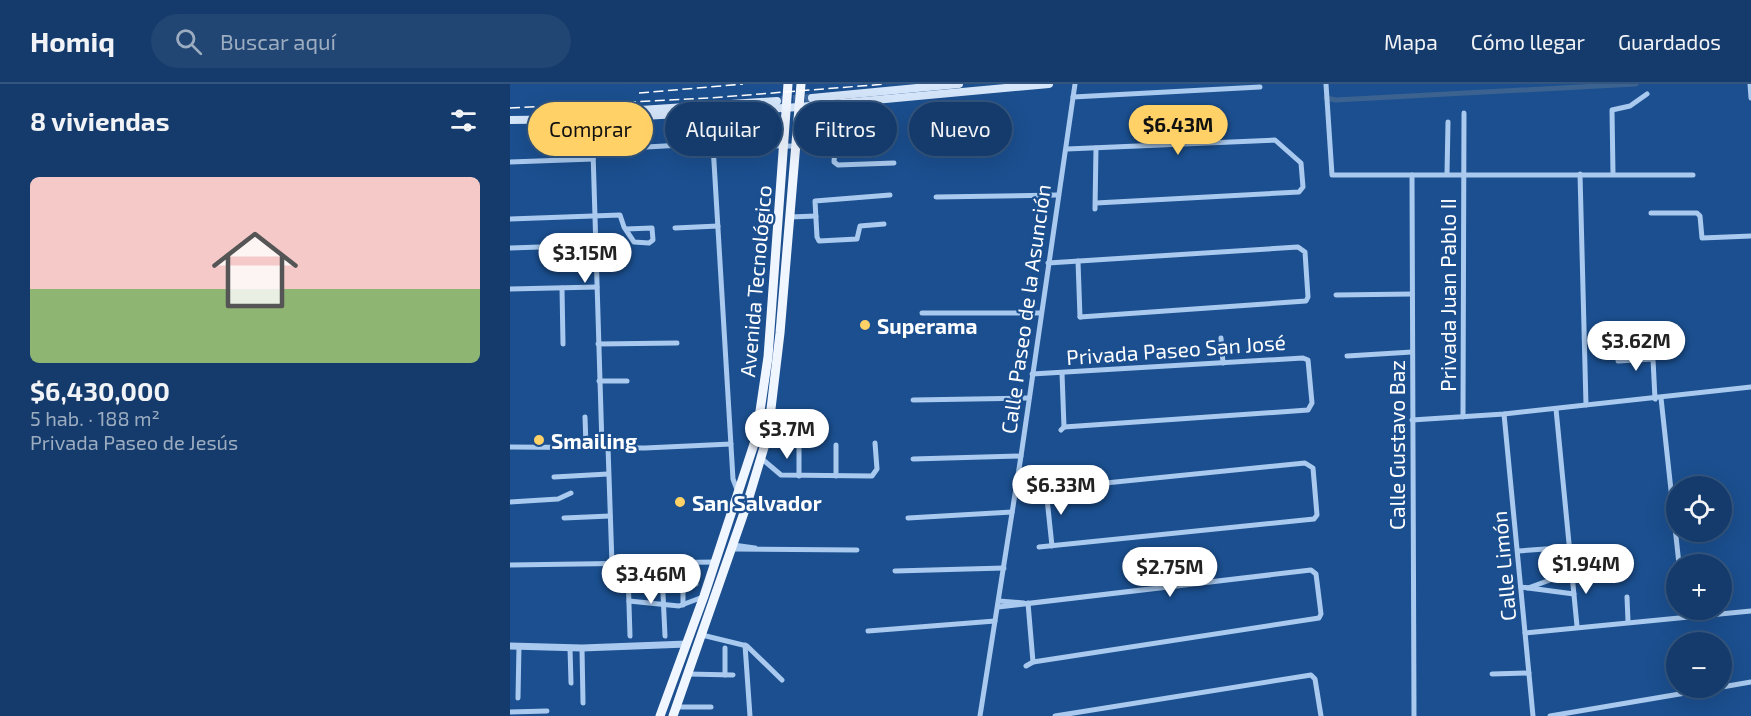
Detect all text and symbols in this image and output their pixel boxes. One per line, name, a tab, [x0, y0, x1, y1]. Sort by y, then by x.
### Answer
search box	[151, 14, 571, 68]
text: Homiq	[30, 24, 115, 58]
icon: search	[172, 25, 205, 58]
text: Buscar aquí	[220, 28, 336, 54]
text: Mapa	[1384, 29, 1438, 54]
text: Cómo llegar	[1471, 29, 1585, 54]
text: Guardados	[1618, 29, 1721, 54]
chip: Comprar	[528, 102, 653, 156]
chip: Alquilar	[665, 102, 782, 156]
chip: Filtros	[794, 102, 897, 156]
chip: Nuevo	[909, 102, 1012, 156]
icon: filters	[447, 104, 480, 137]
text: 8 viviendas	[30, 105, 169, 136]
pin: $6.43M	[1129, 105, 1227, 156]
text: $6.43M	[1143, 112, 1213, 136]
street label: Calle Paseo de la Asunción	[995, 183, 1055, 435]
street label: Avenida Tecnológico	[734, 184, 776, 378]
street label: Privada Juan Pablo II	[1435, 198, 1460, 392]
icon: home	[201, 216, 309, 324]
pin: $3.15M	[536, 233, 634, 284]
text: $3.15M	[553, 240, 617, 264]
place label: Superama	[877, 313, 978, 338]
marker: Superama	[858, 318, 872, 332]
pin: $3.62M	[1587, 321, 1685, 372]
text: $3.62M	[1601, 328, 1671, 352]
street label: Privada Paseo San José	[1065, 329, 1287, 369]
street label: Calle Gustavo Baz	[1384, 360, 1409, 530]
text: $6,430,000	[30, 375, 170, 406]
text: 5 hab. · 188 m²	[30, 406, 160, 430]
pin: $3.7M	[745, 409, 829, 460]
text: $3.7M	[759, 416, 815, 440]
place label: Smailing	[551, 428, 637, 453]
text: Privada Paseo de Jesús	[30, 430, 238, 454]
marker: Smailing	[532, 433, 546, 447]
pin: $6.33M	[1012, 465, 1110, 516]
text: $6.33M	[1026, 472, 1096, 496]
map controls	[1666, 476, 1732, 698]
button: locate	[1666, 476, 1732, 542]
place label: San Salvador	[692, 490, 822, 515]
marker: San Salvador	[673, 495, 687, 509]
street label: Calle Limón	[1486, 510, 1520, 622]
pin: $1.94M	[1537, 544, 1635, 595]
pin: $2.75M	[1121, 547, 1219, 598]
text: $1.94M	[1552, 551, 1620, 575]
pin: $3.46M	[602, 554, 700, 605]
text: $2.75M	[1136, 554, 1204, 578]
button: +	[1666, 554, 1732, 620]
text: $3.46M	[616, 561, 686, 585]
button: −	[1666, 632, 1732, 698]

